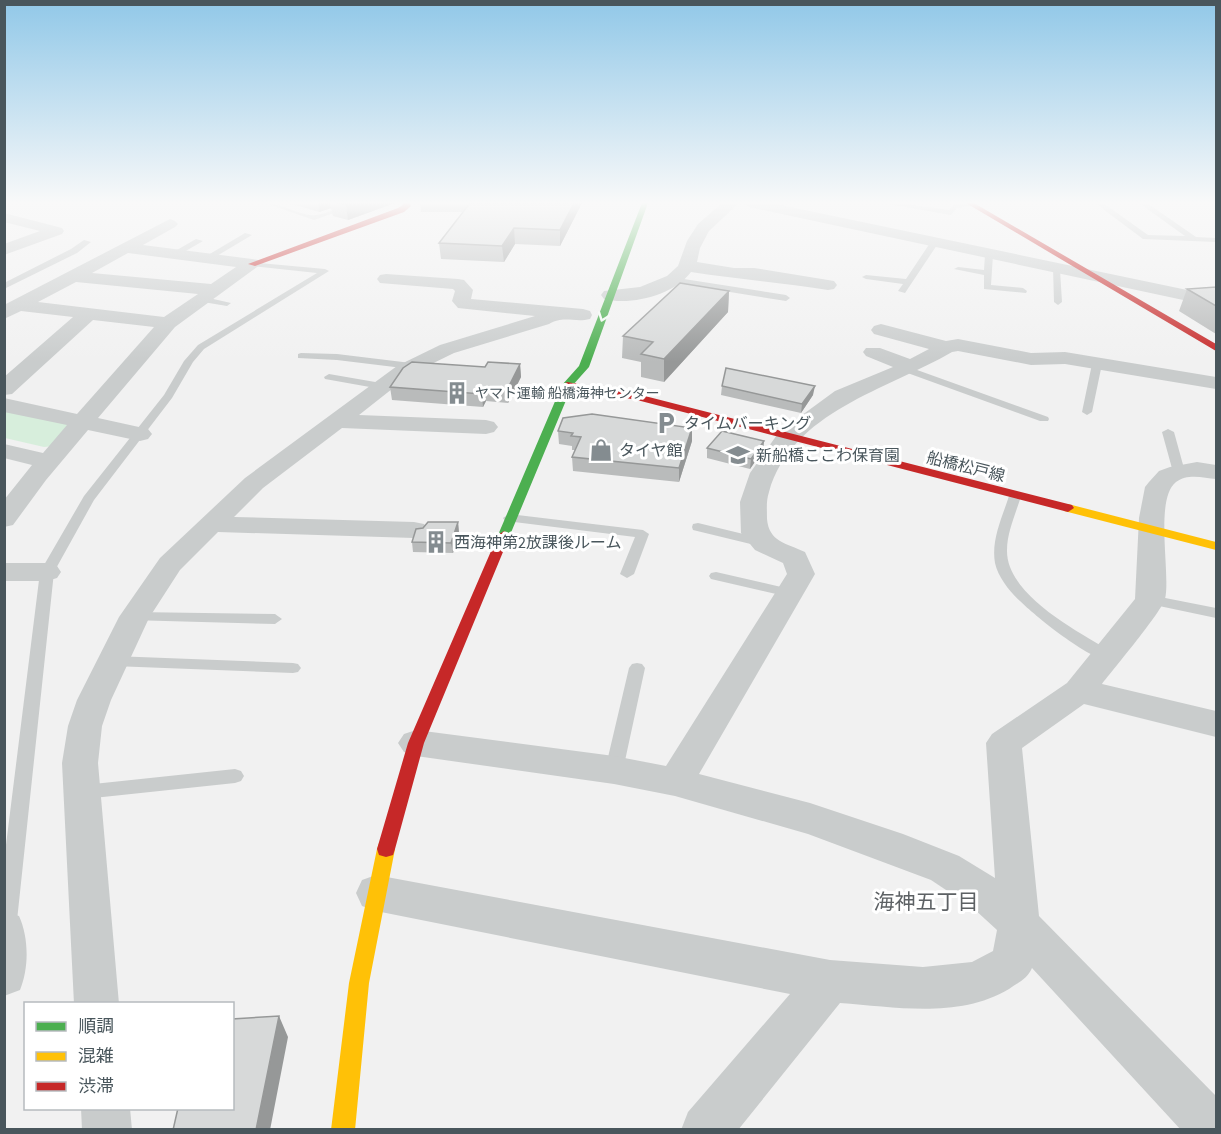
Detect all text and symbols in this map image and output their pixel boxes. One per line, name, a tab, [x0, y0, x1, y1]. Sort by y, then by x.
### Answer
one-way arrow	[597, 311, 610, 322]
building icon: ヤマト運輸 船橋海神センター	[444, 380, 470, 406]
place label: ヤマト運輸 船橋海神センター	[475, 384, 660, 404]
parking icon: タイムバーキング	[653, 410, 679, 436]
place label: タイムバーキング	[684, 413, 811, 435]
shop icon: タイヤ館	[588, 437, 614, 463]
place label: タイヤ館	[619, 440, 683, 462]
school or university icon: 新船橋ここわ保育園	[725, 442, 751, 468]
place label: 新船橋ここわ保育園	[756, 445, 900, 467]
street label: 船橋松戸線	[924, 447, 1007, 487]
building icon: 西海神第2放課後ルーム	[423, 529, 449, 555]
place label: 西海神第2放課後ルーム	[454, 532, 621, 554]
district label: 海神五丁目	[874, 887, 979, 917]
legend	[24, 1002, 234, 1110]
text: 順調	[78, 1014, 114, 1039]
text: 混雑	[78, 1044, 114, 1069]
text: 渋滞	[78, 1074, 114, 1099]

